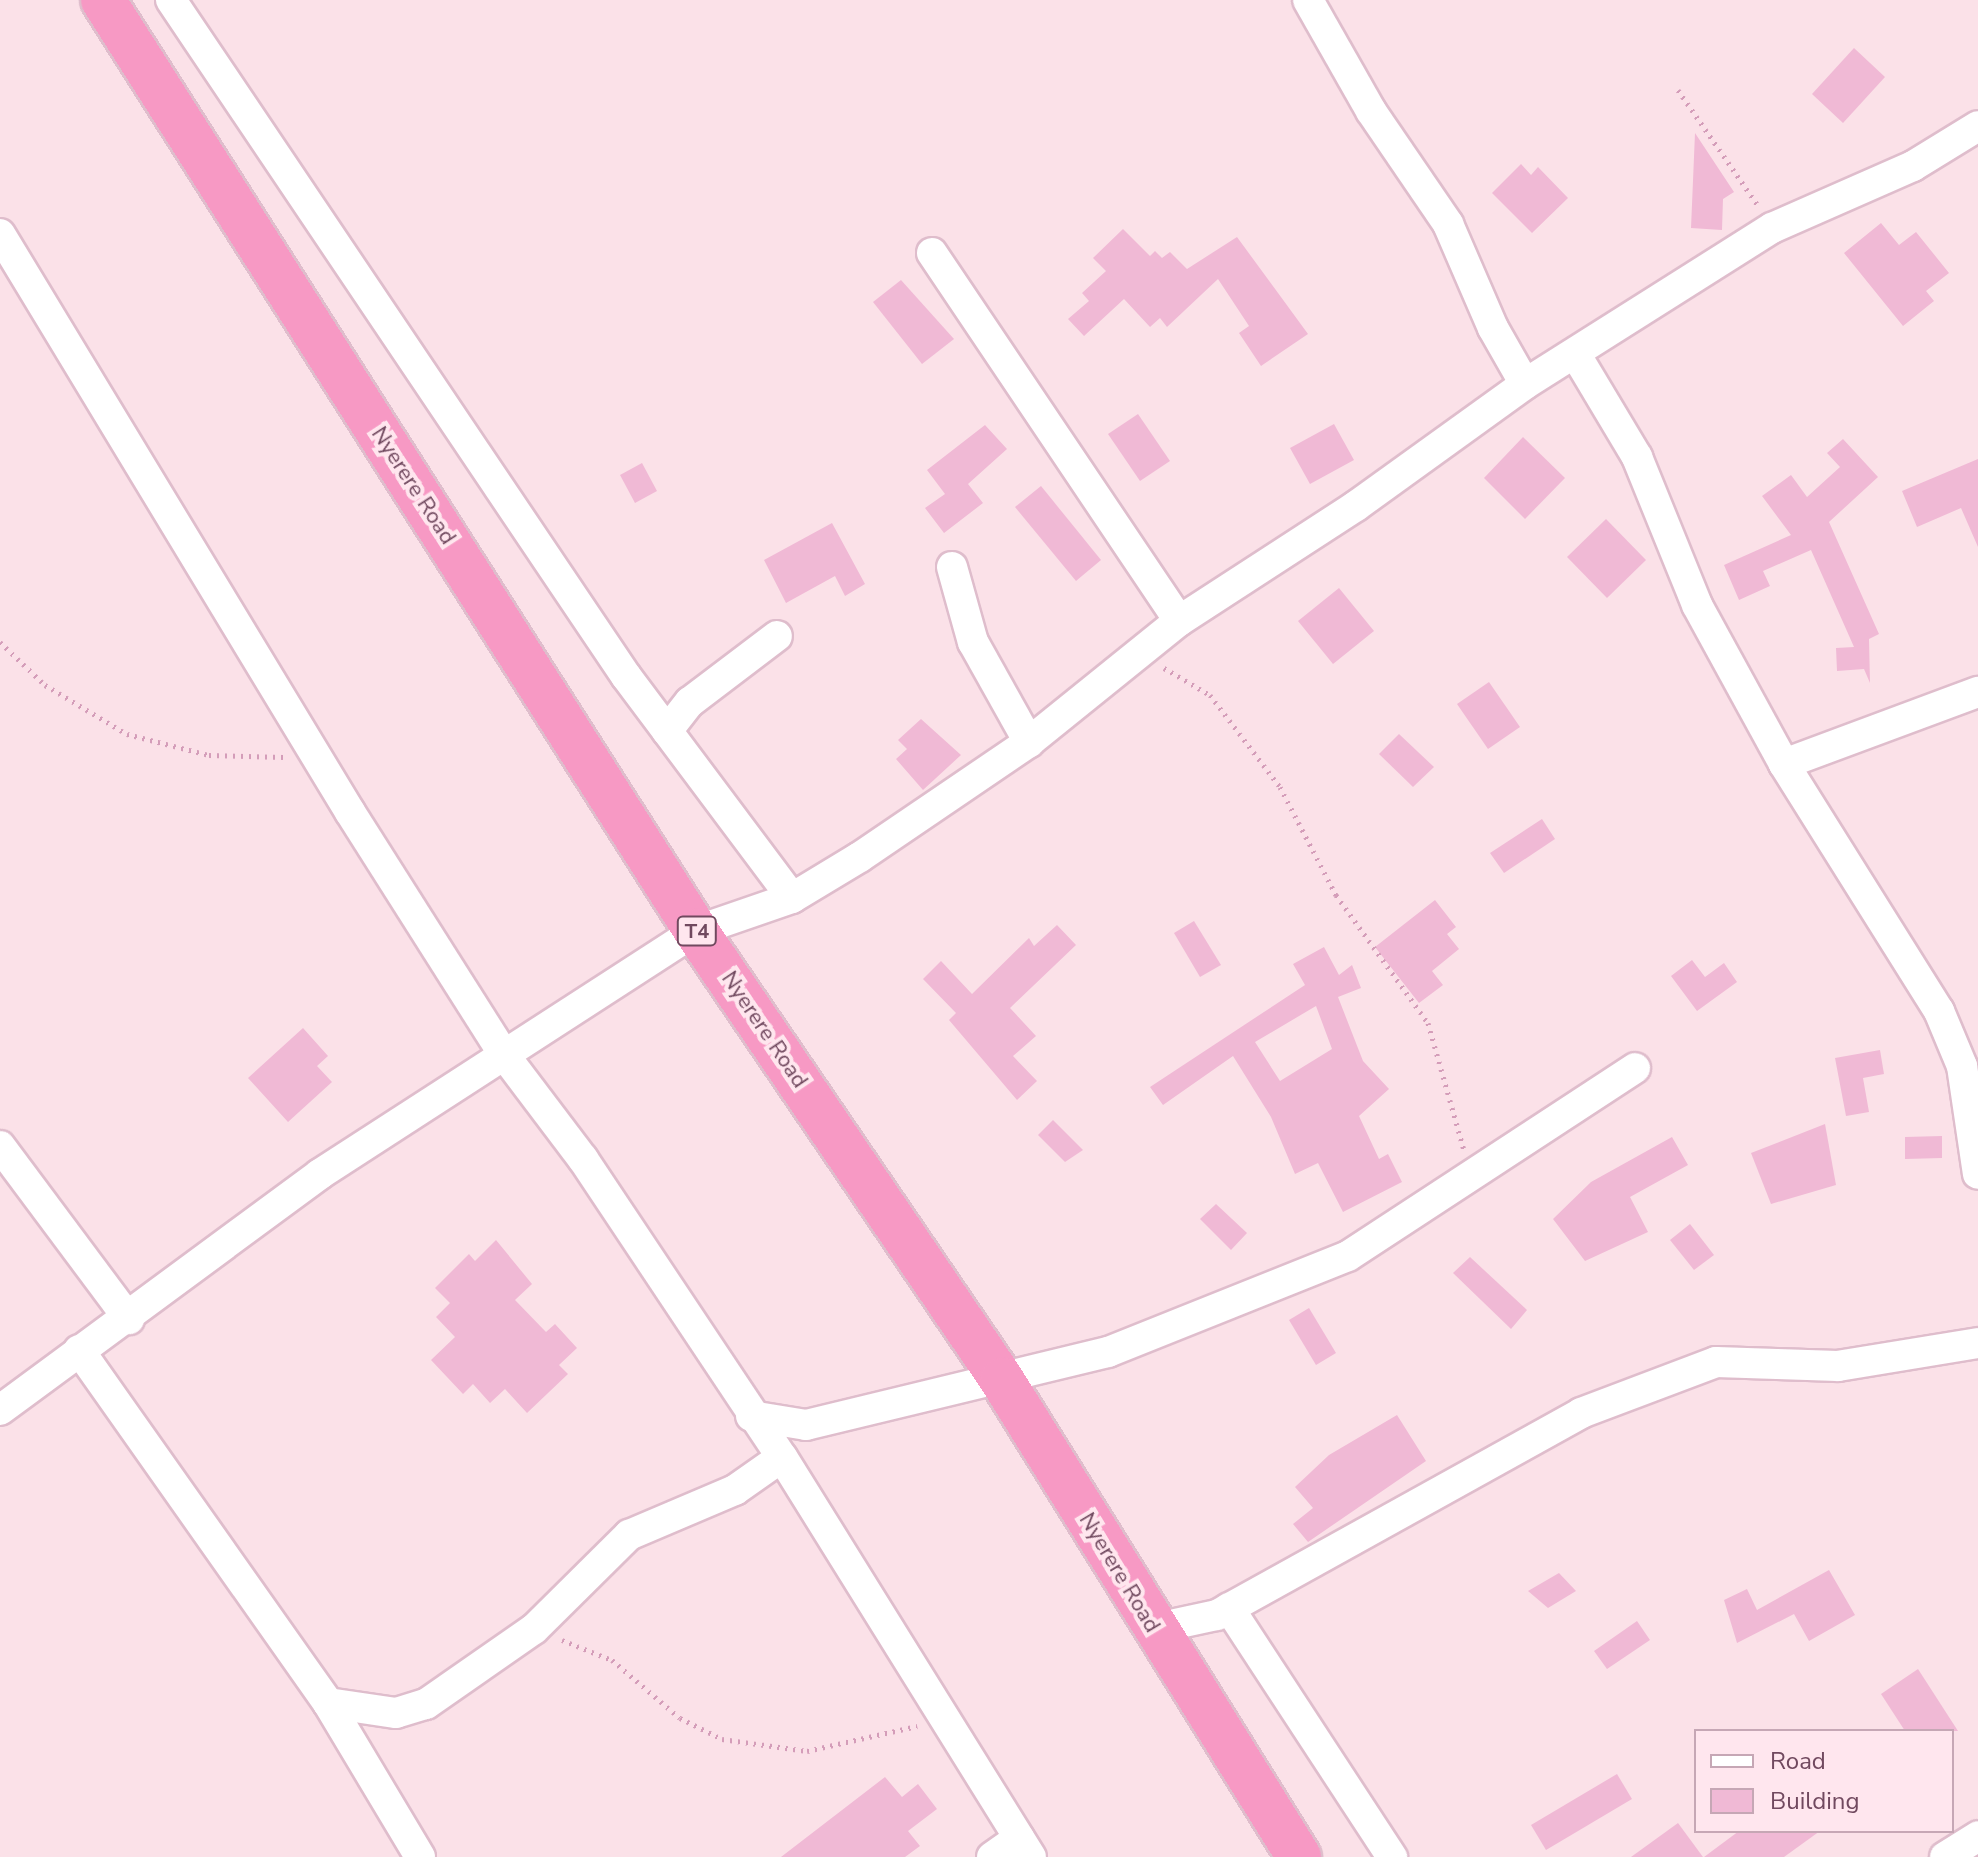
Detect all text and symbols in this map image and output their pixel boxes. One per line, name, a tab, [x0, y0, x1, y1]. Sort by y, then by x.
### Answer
street label: Nyerere Road	[365, 422, 461, 550]
road number: T4	[675, 915, 719, 947]
street label: Nyerere Road	[715, 967, 813, 1093]
street label: Nyerere Road	[1073, 1508, 1165, 1638]
legend	[1694, 1729, 1954, 1833]
text: Road	[1770, 1745, 1826, 1777]
text: Building	[1770, 1785, 1860, 1817]

